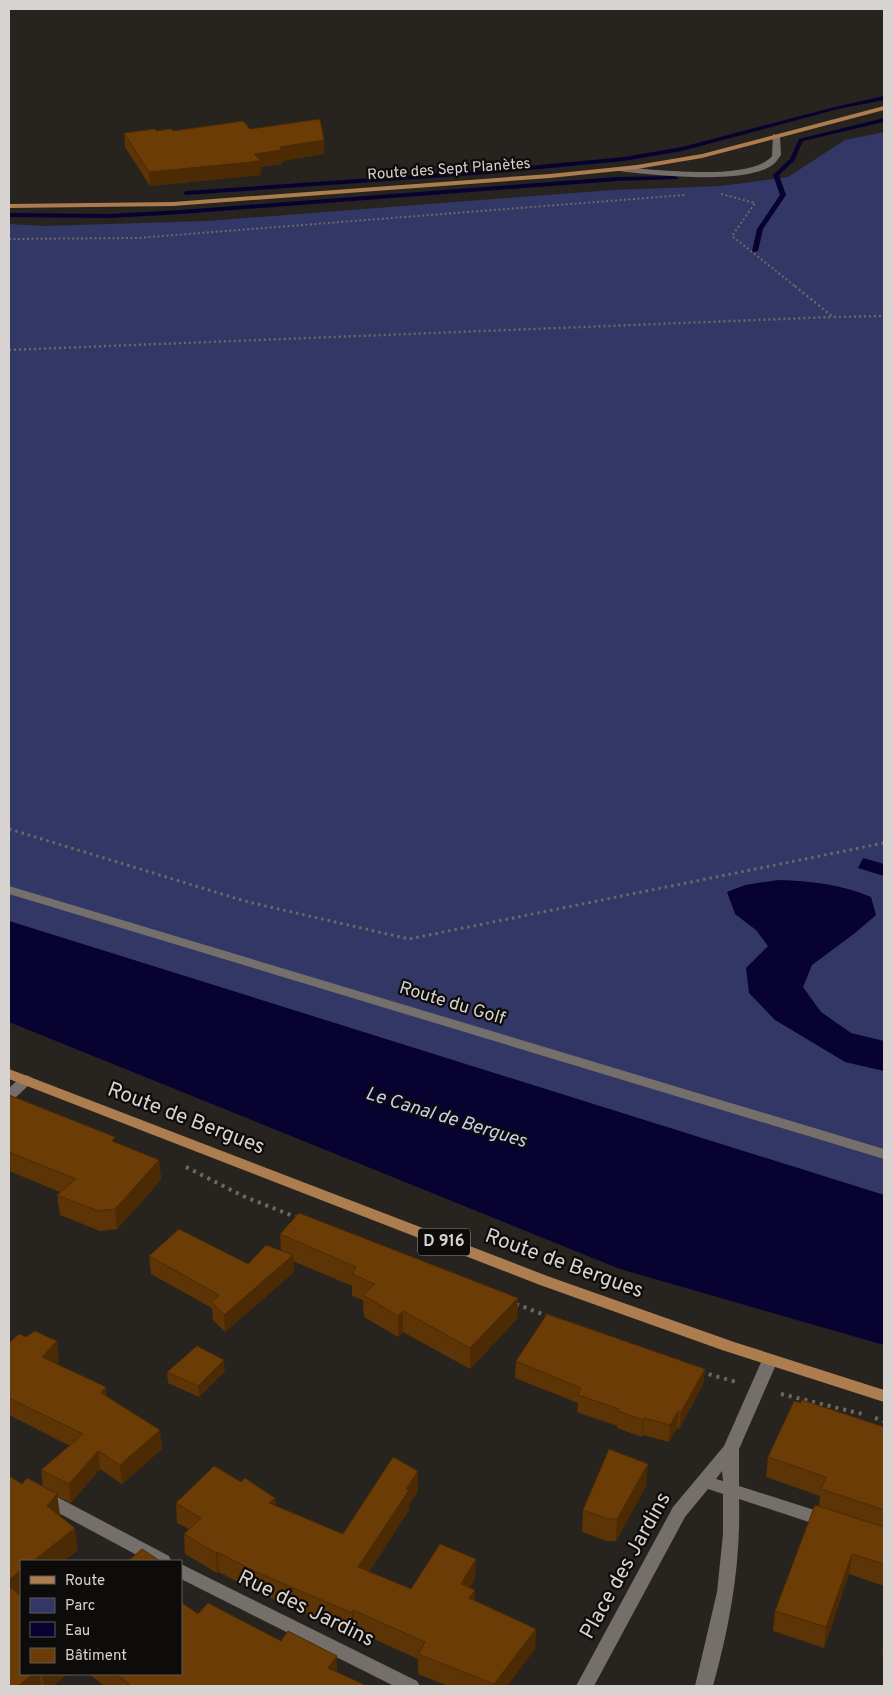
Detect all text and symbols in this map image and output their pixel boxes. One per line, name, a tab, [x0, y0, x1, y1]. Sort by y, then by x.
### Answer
street label: Route des Sept Planètes	[367, 155, 531, 185]
street label: Route du Golf	[396, 977, 508, 1031]
street label: Route de Bergues	[103, 1077, 269, 1161]
water label: Le Canal de Bergues	[363, 1082, 530, 1154]
street label: Route de Bergues	[481, 1223, 647, 1305]
road number: D 916	[418, 1228, 470, 1256]
street label: Place des Jardins	[574, 1488, 678, 1644]
legend	[20, 1560, 182, 1675]
street label: Rue des Jardins	[233, 1564, 379, 1654]
text: Route	[65, 1572, 105, 1591]
text: Parc	[65, 1597, 95, 1616]
text: Eau	[65, 1622, 90, 1641]
text: Bâtiment	[65, 1647, 127, 1666]

